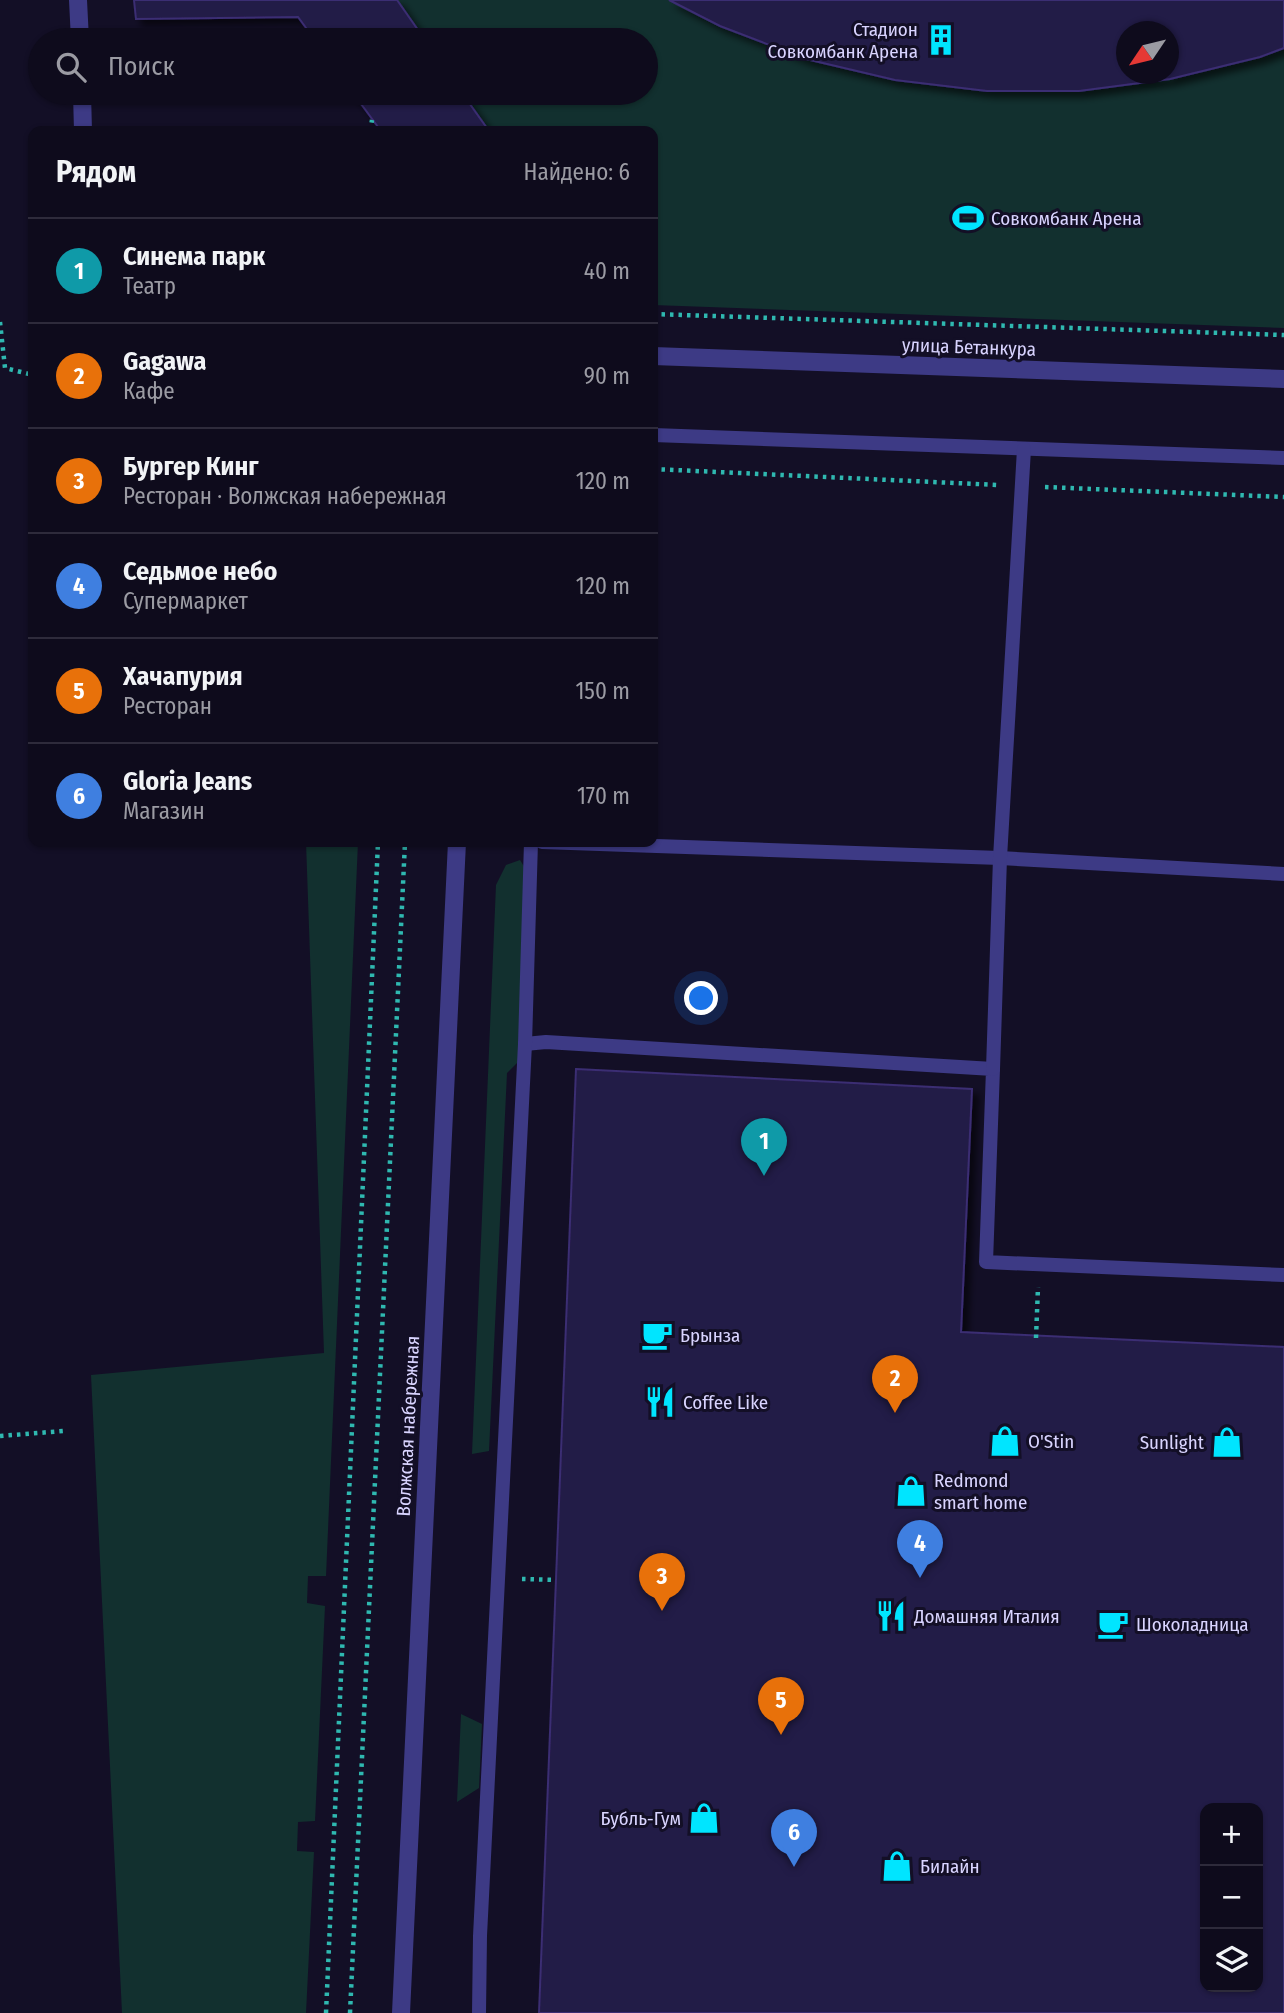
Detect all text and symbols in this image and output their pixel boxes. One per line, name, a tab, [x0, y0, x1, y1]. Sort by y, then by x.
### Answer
place label: Стадион Совкомбанк Арена	[767, 18, 918, 63]
north arrow	[1116, 21, 1179, 84]
building icon: Стадион Совкомбанк Арена	[924, 23, 958, 57]
search box	[28, 28, 658, 105]
icon: search	[52, 48, 90, 86]
text: Поиск	[108, 51, 175, 82]
text: Рядом	[56, 154, 136, 190]
text: Найдено: 6	[523, 158, 630, 186]
sports icon: Совкомбанк Арена	[951, 201, 985, 235]
place label: Совкомбанк Арена	[991, 207, 1142, 230]
text: Синема парк	[123, 241, 265, 272]
text: 1	[74, 257, 84, 285]
text: 40 m	[584, 257, 630, 285]
text: Театр	[123, 272, 176, 300]
street label: улица Бетанкура	[902, 333, 1036, 361]
text: Gagawa	[123, 346, 207, 377]
text: 2	[74, 362, 84, 390]
text: 90 m	[584, 362, 630, 390]
text: Кафе	[123, 377, 175, 405]
text: Бургер Кинг	[123, 451, 259, 482]
text: 3	[74, 467, 84, 495]
text: 120 m	[576, 467, 630, 495]
text: Ресторан · Волжская набережная	[123, 482, 447, 510]
text: Седьмое небо	[123, 556, 277, 587]
text: 4	[73, 572, 85, 600]
text: 120 m	[576, 572, 630, 600]
text: Супермаркет	[123, 587, 248, 615]
text: Хачапурия	[123, 661, 243, 692]
text: 5	[73, 677, 85, 705]
text: 150 m	[575, 677, 630, 705]
text: Ресторан	[123, 692, 212, 720]
text: Gloria Jeans	[123, 766, 252, 797]
text: 6	[73, 782, 85, 810]
text: 170 m	[577, 782, 630, 810]
text: Магазин	[123, 797, 205, 825]
your location	[684, 981, 718, 1015]
pin: 1	[741, 1118, 787, 1176]
cafe icon: Брынза	[640, 1318, 674, 1352]
place label: Брынза	[680, 1324, 740, 1347]
street label: Волжская набережная	[392, 1335, 424, 1517]
pin: 2	[872, 1355, 918, 1413]
restaurant icon: Coffee Like	[643, 1385, 677, 1419]
place label: Coffee Like	[683, 1391, 768, 1414]
shop icon: O'Stin	[988, 1424, 1022, 1458]
shop icon: Sunlight	[1210, 1425, 1244, 1459]
place label: O'Stin	[1028, 1430, 1074, 1453]
place label: Sunlight	[1140, 1431, 1205, 1454]
place label: Redmond smart home	[934, 1469, 1027, 1514]
shop icon: Redmond smart home	[894, 1474, 928, 1508]
pin: 4	[897, 1520, 943, 1578]
pin: 3	[639, 1553, 685, 1611]
restaurant icon: Домашняя Италия	[874, 1599, 908, 1633]
place label: Домашняя Италия	[913, 1605, 1060, 1628]
cafe icon: Шоколадница	[1096, 1607, 1130, 1641]
place label: Шоколадница	[1136, 1613, 1249, 1636]
pin: 5	[758, 1677, 804, 1735]
shop icon: Бубль-Гум	[687, 1801, 721, 1835]
map controls	[1200, 1803, 1263, 1992]
button: +	[1200, 1803, 1263, 1866]
place label: Бубль-Гум	[600, 1807, 681, 1830]
pin: 6	[771, 1809, 817, 1867]
shop icon: Билайн	[880, 1849, 914, 1883]
place label: Билайн	[920, 1855, 980, 1878]
button: −	[1200, 1866, 1263, 1929]
button: layers	[1200, 1929, 1263, 1992]

